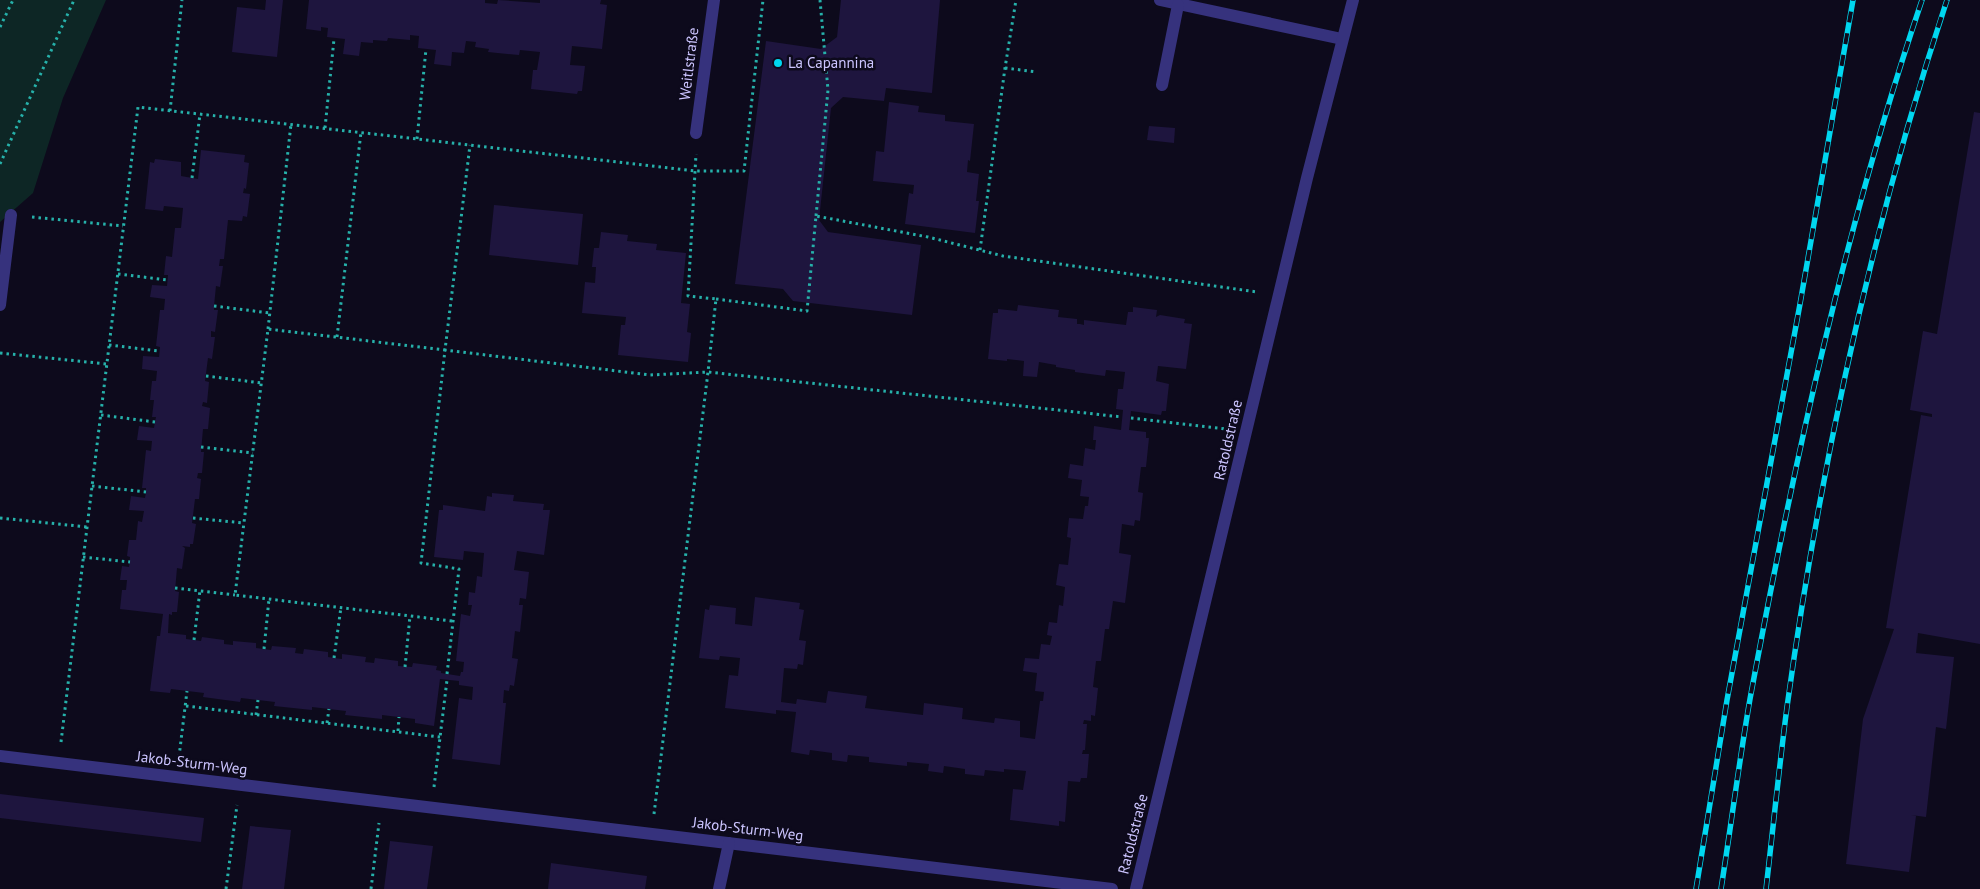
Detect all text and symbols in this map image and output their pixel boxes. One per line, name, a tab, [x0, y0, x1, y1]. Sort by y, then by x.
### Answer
street label: Weitlstraße	[675, 26, 702, 101]
place label: La Capannina	[788, 53, 874, 72]
marker: La Capannina	[772, 57, 784, 69]
street label: Ratoldstraße	[1209, 398, 1246, 482]
street label: Jakob-Sturm-Weg	[135, 746, 249, 779]
street label: Ratoldstraße	[1113, 792, 1152, 876]
street label: Jakob-Sturm-Weg	[691, 812, 805, 845]

